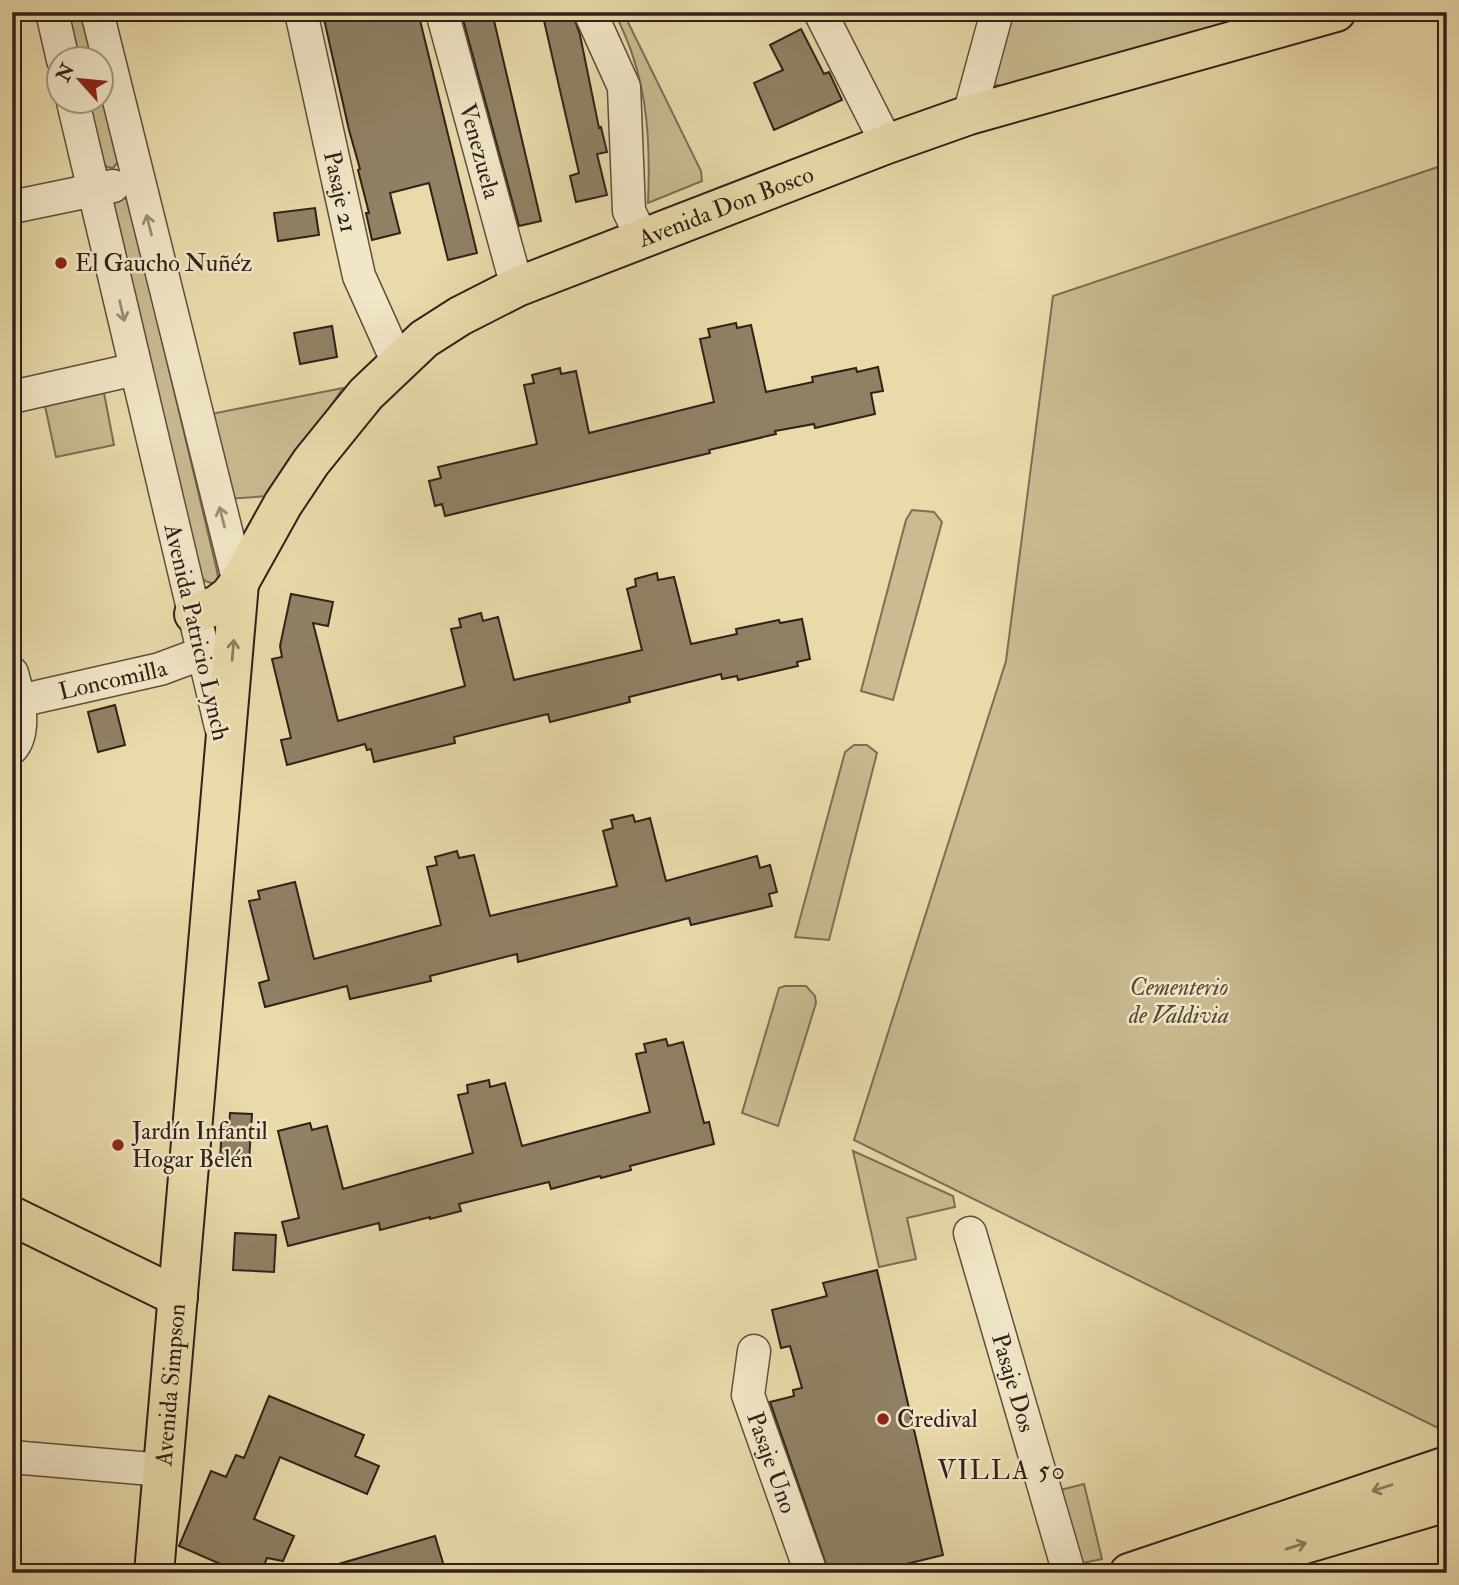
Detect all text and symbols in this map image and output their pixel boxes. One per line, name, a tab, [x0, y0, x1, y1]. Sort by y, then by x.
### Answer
north arrow	[46, 46, 116, 116]
text: N	[51, 59, 81, 87]
street label: Venezuela	[452, 100, 507, 203]
street label: Pasaje 21	[316, 148, 364, 236]
street label: Avenida Don Bosco	[633, 159, 818, 255]
one-way arrow	[142, 214, 155, 237]
place label: El Gaucho Nuñéz	[75, 248, 253, 279]
marker: El Gaucho Nuñéz	[53, 255, 69, 271]
one-way arrow	[116, 299, 129, 322]
one-way arrow	[215, 506, 228, 529]
street label: Avenida Patricio Lynch	[156, 520, 237, 744]
one-way arrow	[227, 640, 240, 662]
street label: Loncomilla	[56, 652, 173, 707]
park label: Cementerio de Valdivia	[1128, 972, 1229, 1031]
place label: Jardín Infantil Hogar Belén	[131, 1116, 268, 1175]
marker: Jardín Infantil Hogar Belén	[110, 1137, 126, 1153]
street label: Avenida Simpson	[148, 1302, 193, 1468]
street label: Pasaje Dos	[984, 1330, 1042, 1436]
place label: Credival	[897, 1404, 978, 1435]
street label: Pasaje Uno	[739, 1408, 804, 1518]
marker: Credival	[875, 1411, 891, 1427]
district label: VILLA 50	[937, 1455, 1067, 1487]
one-way arrow	[1371, 1482, 1393, 1495]
one-way arrow	[1285, 1539, 1307, 1552]

